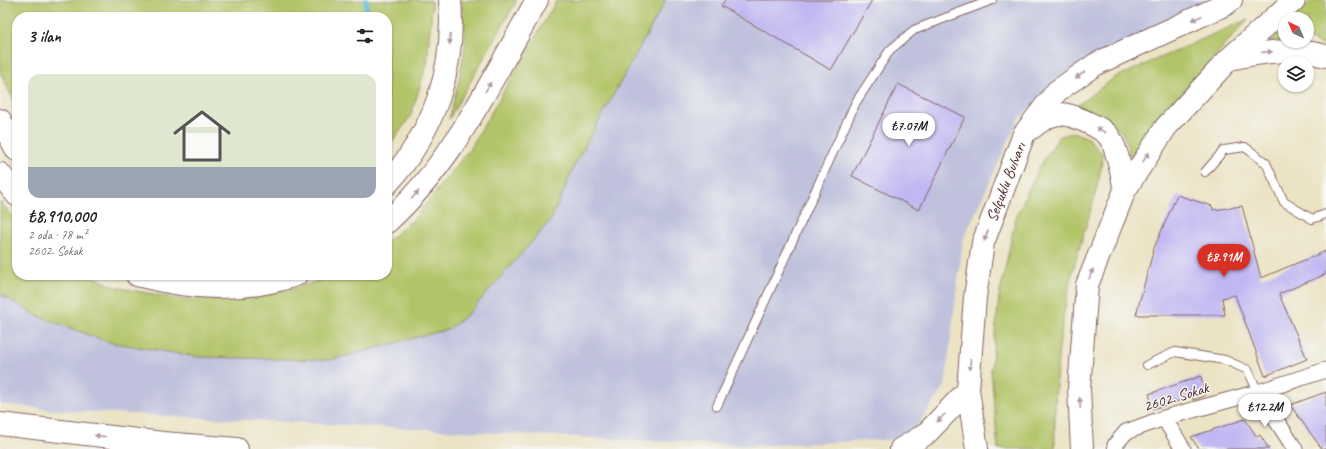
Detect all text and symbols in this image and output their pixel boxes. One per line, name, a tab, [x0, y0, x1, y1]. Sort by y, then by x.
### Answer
north arrow	[1278, 12, 1314, 48]
map controls	[1278, 12, 1314, 92]
one-way arrow	[1191, 15, 1203, 21]
icon: filters	[354, 25, 376, 47]
text: 3 ilan	[28, 26, 61, 47]
one-way arrow	[446, 33, 453, 45]
one-way arrow	[1261, 49, 1273, 56]
button: layers	[1278, 56, 1314, 92]
one-way arrow	[1075, 71, 1086, 79]
one-way arrow	[484, 81, 491, 93]
icon: home	[166, 100, 238, 172]
pin: ₺7.07M	[876, 113, 942, 147]
text: ₺7.07M	[891, 118, 927, 134]
one-way arrow	[1095, 127, 1107, 134]
street label: Selçuklu Bulvarı	[982, 139, 1031, 225]
one-way arrow	[1143, 152, 1150, 163]
one-way arrow	[410, 189, 419, 200]
text: ₺8,910,000	[28, 206, 96, 227]
text: 2 oda · 78 m²	[28, 227, 87, 243]
one-way arrow	[982, 231, 988, 243]
text: 2602. Sokak	[28, 243, 83, 259]
pin: ₺8.91M	[1191, 244, 1257, 278]
text: ₺8.91M	[1206, 249, 1242, 265]
one-way arrow	[1089, 268, 1095, 280]
one-way arrow	[966, 359, 973, 371]
street label: 2602. Sokak	[1141, 377, 1212, 416]
pin: ₺12.2M	[1232, 394, 1298, 428]
one-way arrow	[1076, 397, 1083, 409]
text: ₺12.2M	[1247, 399, 1283, 415]
one-way arrow	[936, 413, 946, 423]
one-way arrow	[94, 433, 106, 439]

